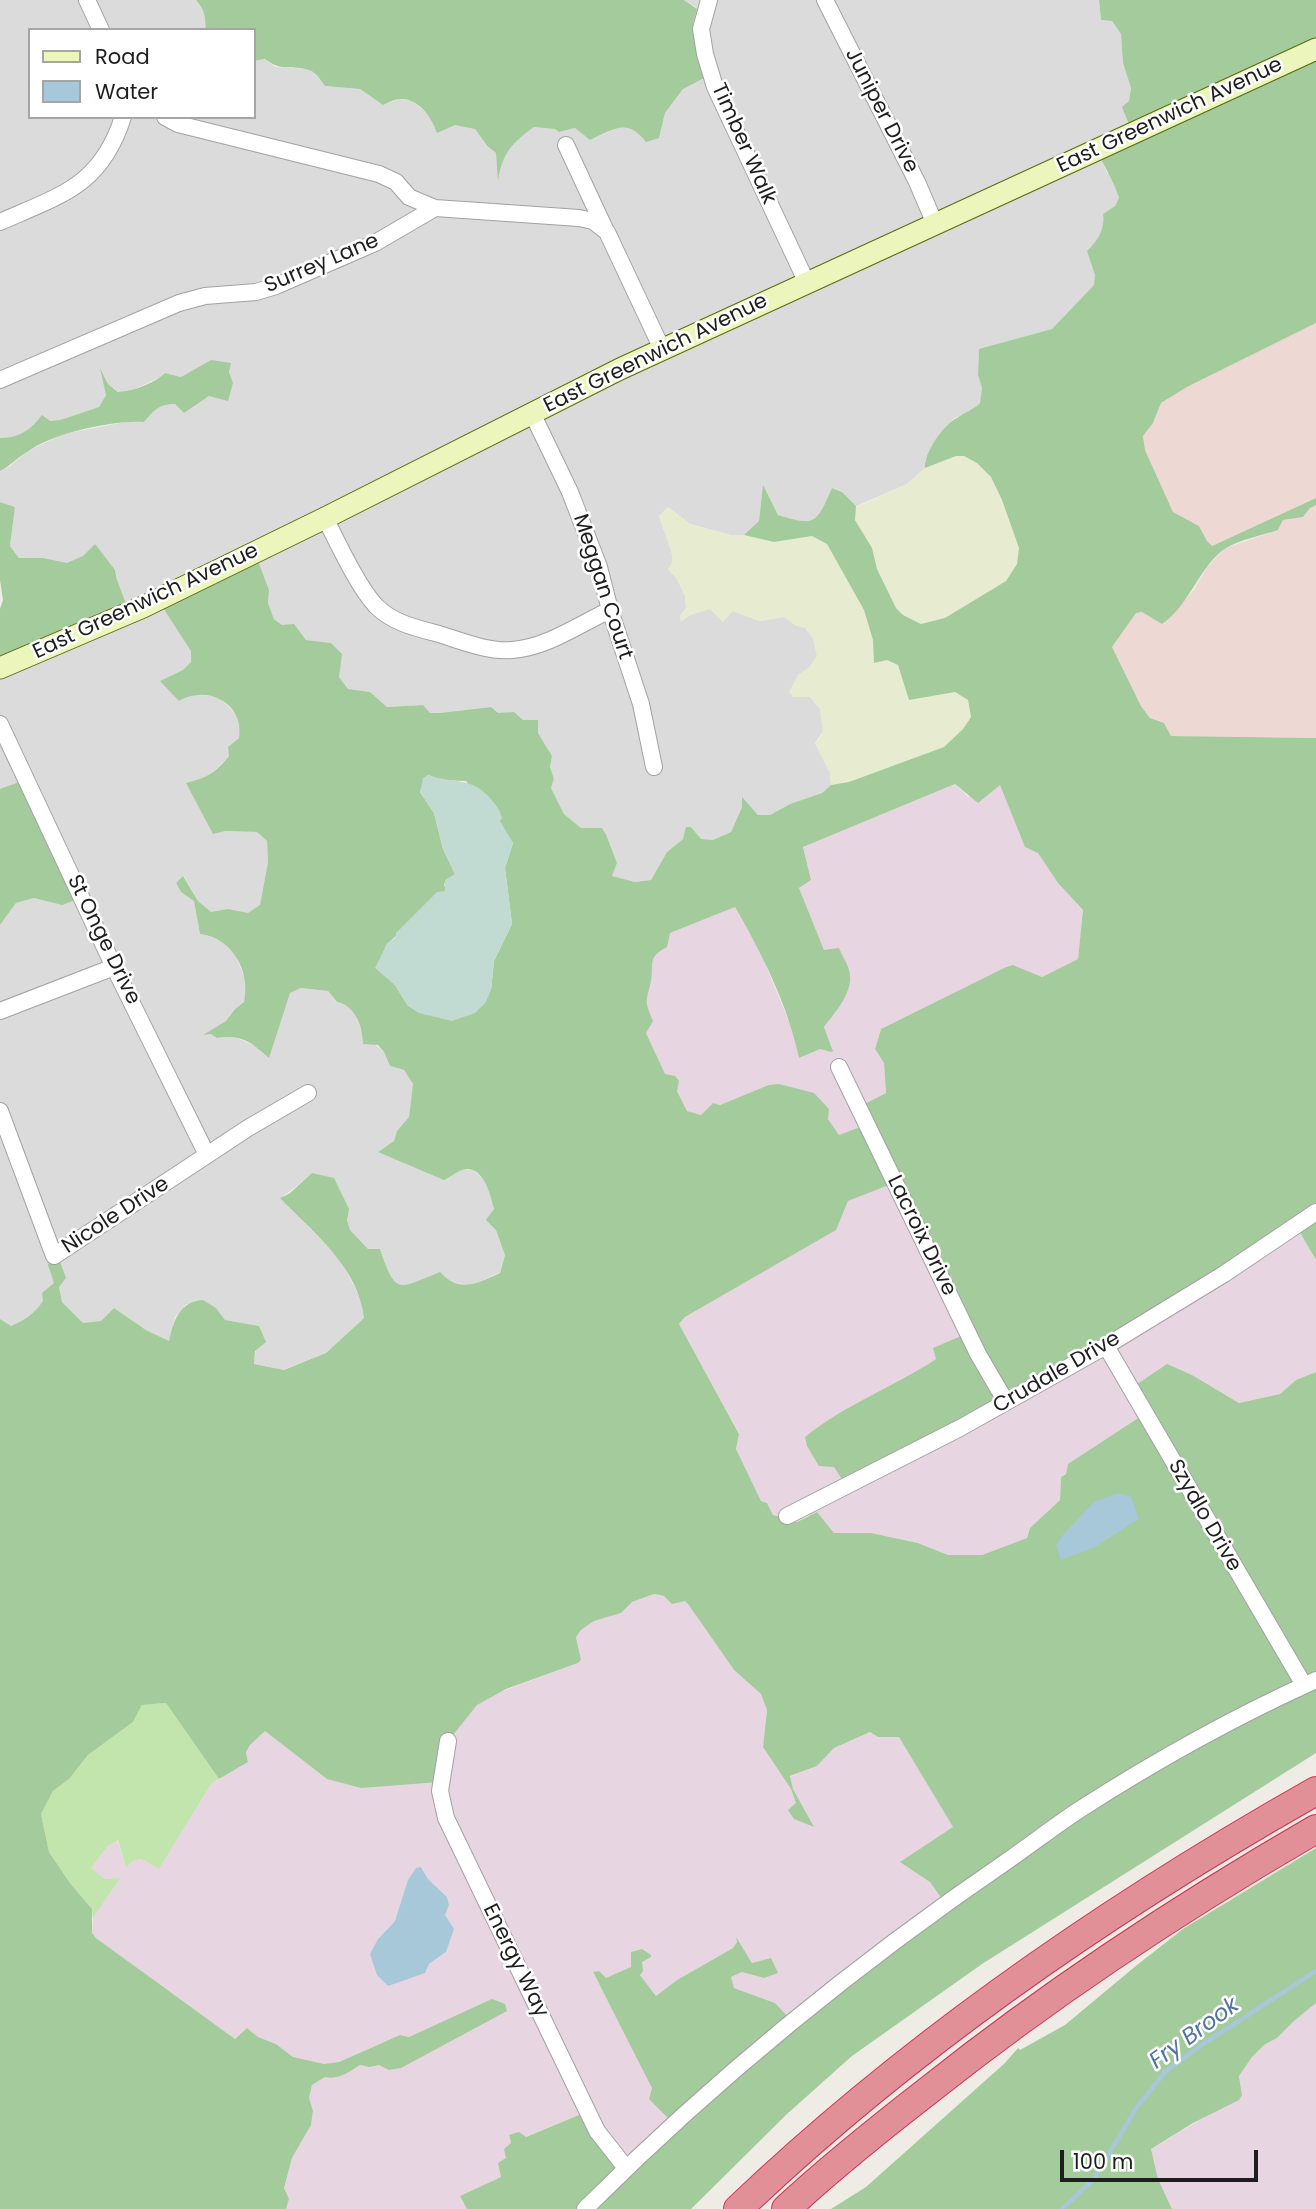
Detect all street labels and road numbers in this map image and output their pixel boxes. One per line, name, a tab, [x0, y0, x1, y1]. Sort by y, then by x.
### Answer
street label: Juniper Drive	[839, 44, 923, 178]
street label: East Greenwich Avenue	[1053, 53, 1287, 179]
street label: Timber Walk	[705, 80, 781, 208]
street label: Surrey Lane	[261, 229, 383, 299]
street label: East Greenwich Avenue	[540, 289, 772, 419]
street label: Meggan Court	[567, 511, 637, 663]
street label: East Greenwich Avenue	[29, 539, 263, 665]
street label: St Onge Drive	[61, 871, 145, 1009]
street label: Nicole Drive	[58, 1172, 174, 1260]
street label: Lacroix Drive	[881, 1172, 961, 1300]
street label: Crudale Drive	[989, 1327, 1125, 1419]
street label: Szydlo Drive	[1162, 1456, 1246, 1576]
street label: Energy Way	[477, 1900, 553, 2022]

